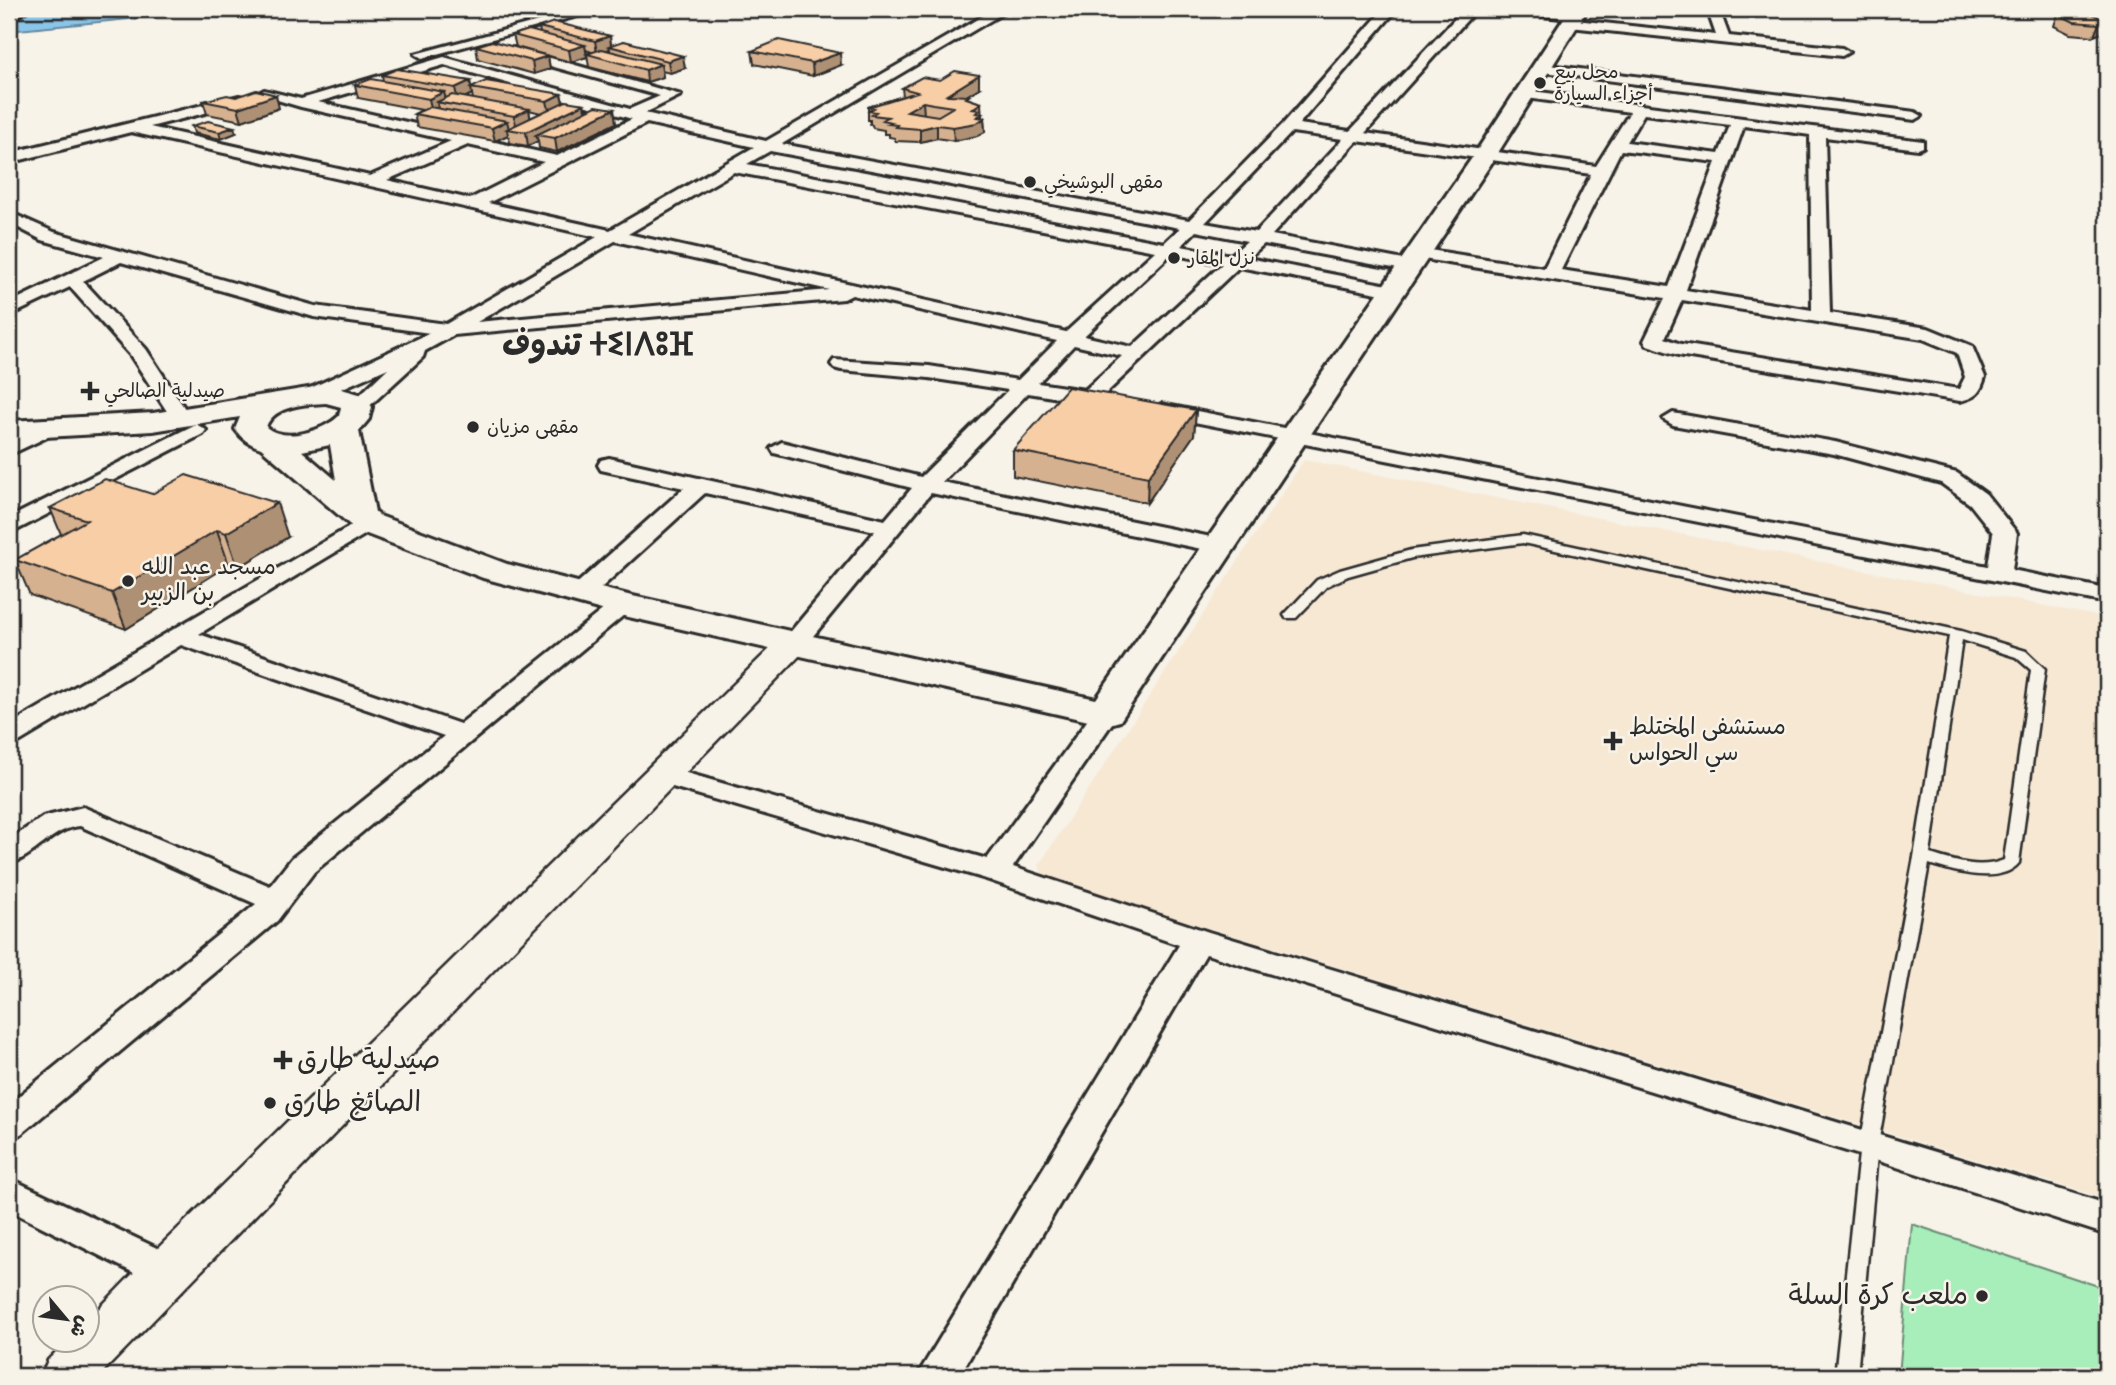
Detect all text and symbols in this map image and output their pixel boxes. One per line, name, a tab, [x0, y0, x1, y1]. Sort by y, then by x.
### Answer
place label: محل بيع أجزاء السيارة	[1554, 60, 1653, 107]
marker: محل بيع أجزاء السيارة	[1532, 75, 1548, 91]
place label: مقهى البوشيخي	[1044, 170, 1163, 198]
marker: مقهى البوشيخي	[1022, 174, 1038, 190]
place label: نزل المقار	[1186, 246, 1255, 271]
marker: نزل المقار	[1166, 250, 1182, 266]
district label: تندوف ⵜⵉⵏⴷⵓⴼ	[502, 325, 694, 367]
place label: صيدلية الصالحي	[104, 379, 225, 407]
marker: صيدلية الصالحي	[82, 383, 98, 399]
place label: مقهى مزيان	[487, 415, 579, 440]
marker: مقهى مزيان	[465, 419, 481, 435]
place label: مسجد عبد الله بن الزبير	[140, 553, 276, 609]
marker: مسجد عبد الله بن الزبير	[120, 573, 136, 589]
place label: مستشفى المختلط سي الحواس	[1629, 713, 1786, 773]
marker: مستشفى المختلط سي الحواس	[1603, 731, 1623, 751]
place label: صيدلية طارق	[297, 1042, 441, 1079]
marker: صيدلية طارق	[275, 1052, 291, 1068]
place label: الصائغ طارق	[284, 1085, 421, 1122]
marker: الصائغ طارق	[262, 1095, 278, 1111]
place label: ملعب كرة السلة	[1789, 1278, 1968, 1315]
north arrow	[32, 1284, 102, 1354]
marker: ملعب كرة السلة	[1974, 1288, 1990, 1304]
text: ش	[64, 1311, 96, 1342]

